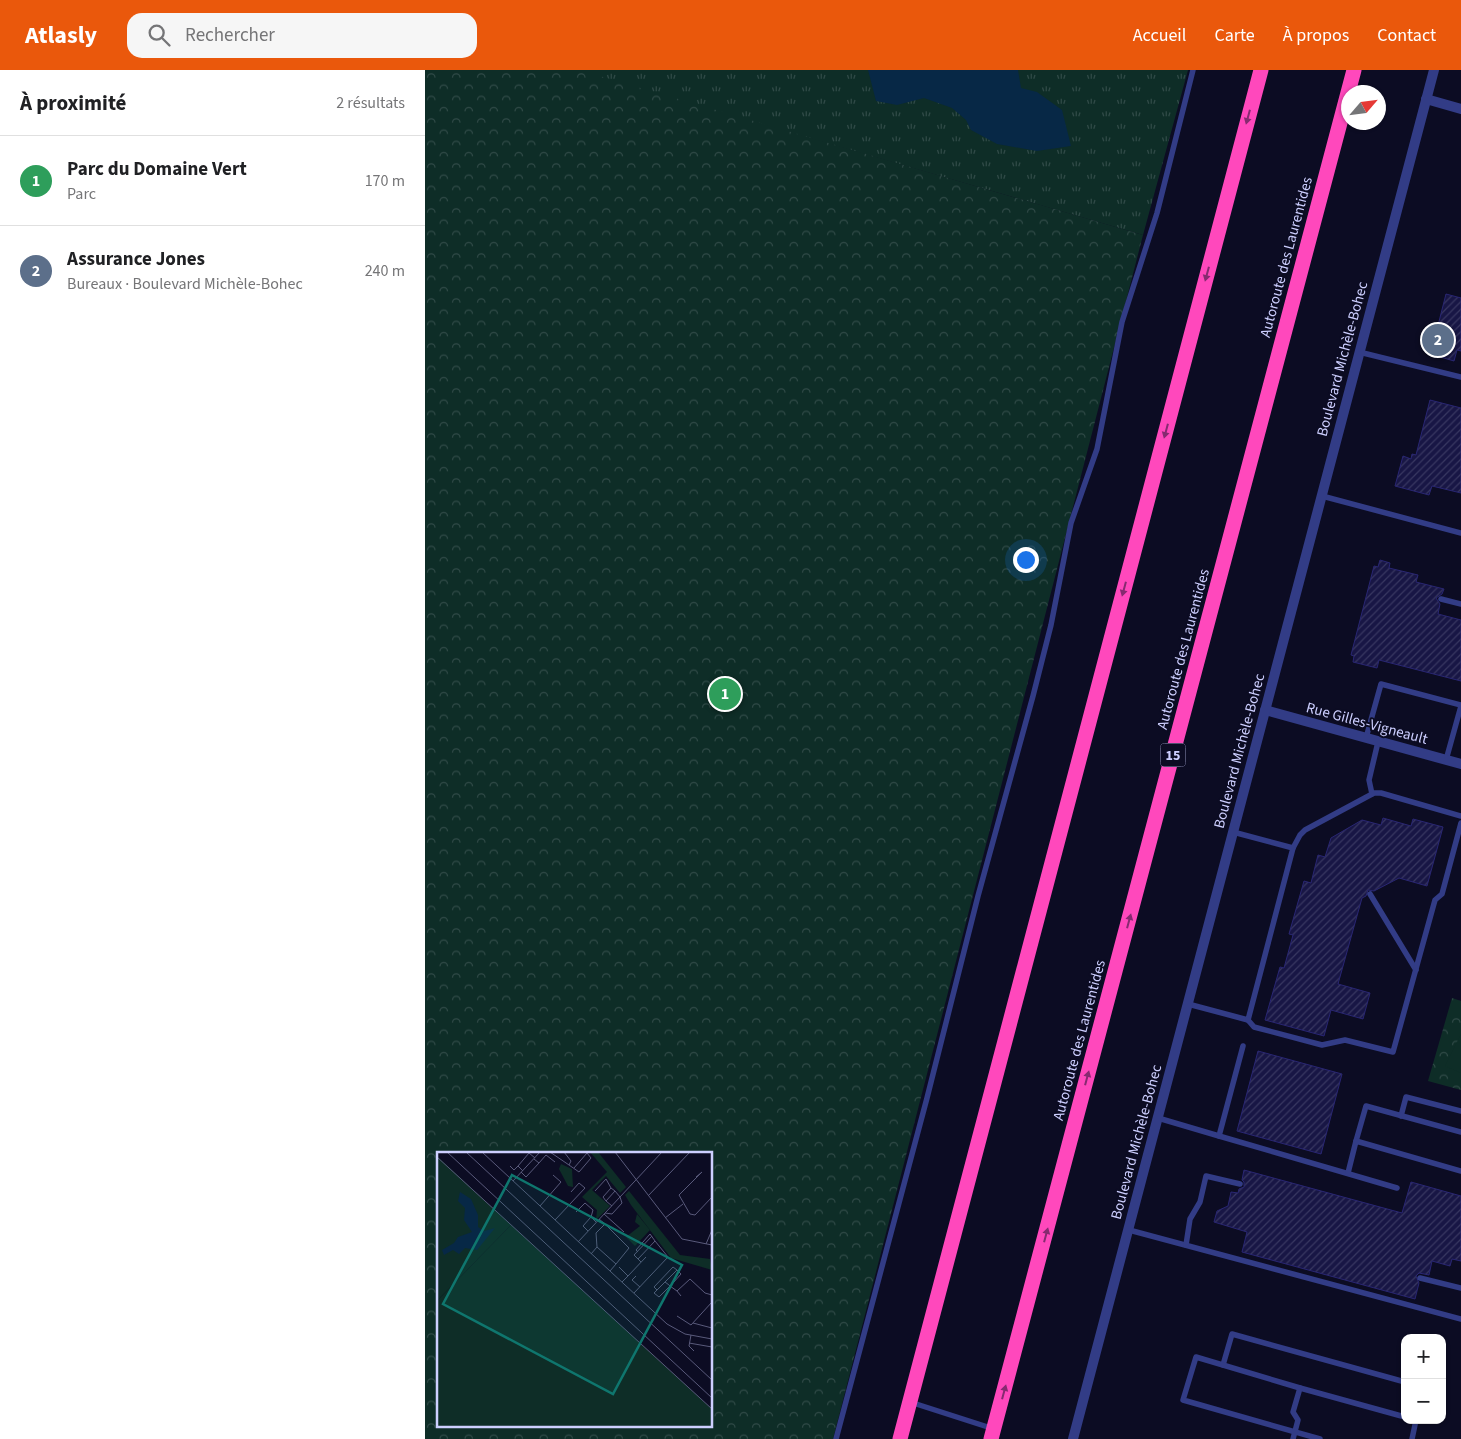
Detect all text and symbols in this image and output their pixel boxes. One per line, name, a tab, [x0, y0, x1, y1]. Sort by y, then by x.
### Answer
search box	[127, 13, 477, 58]
text: Atlasly	[25, 18, 97, 53]
icon: search	[145, 21, 173, 49]
text: Rechercher	[185, 22, 275, 49]
text: Accueil	[1133, 23, 1186, 48]
text: Carte	[1214, 23, 1255, 48]
text: À propos	[1283, 23, 1349, 48]
text: Contact	[1377, 23, 1436, 48]
north arrow	[1341, 85, 1386, 130]
text: À proximité	[20, 88, 126, 118]
text: 2 résultats	[336, 92, 405, 114]
one-way arrow	[1244, 110, 1252, 125]
text: Parc du Domaine Vert	[67, 156, 247, 183]
text: 1	[32, 170, 40, 192]
text: 170 m	[365, 170, 405, 192]
street label: Autoroute des Laurentides	[1255, 175, 1318, 340]
text: Parc	[67, 183, 96, 205]
text: Assurance Jones	[67, 246, 205, 273]
text: 2	[32, 260, 40, 282]
text: 240 m	[365, 260, 405, 282]
one-way arrow	[1203, 267, 1211, 282]
text: Bureaux · Boulevard Michèle-Bohec	[67, 273, 303, 295]
street label: Boulevard Michèle-Bohec	[1312, 279, 1373, 439]
pin: 2	[1422, 321, 1454, 359]
one-way arrow	[1161, 424, 1169, 439]
your location	[1013, 547, 1039, 573]
street label: Autoroute des Laurentides	[1152, 567, 1215, 732]
one-way arrow	[1120, 581, 1128, 596]
street label: Boulevard Michèle-Bohec	[1209, 671, 1270, 831]
pin: 1	[709, 675, 741, 713]
street label: Rue Gilles-Vigneault	[1304, 697, 1430, 750]
road number: 15	[1161, 744, 1185, 766]
one-way arrow	[1125, 913, 1133, 928]
street label: Autoroute des Laurentides	[1048, 958, 1111, 1123]
street label: Boulevard Michèle-Bohec	[1106, 1062, 1167, 1222]
one-way arrow	[1083, 1070, 1091, 1085]
inset map	[437, 1152, 713, 1426]
one-way arrow	[1042, 1227, 1050, 1242]
map controls	[1401, 1334, 1446, 1424]
button: +	[1401, 1334, 1446, 1379]
button: −	[1401, 1379, 1446, 1424]
one-way arrow	[1000, 1384, 1008, 1399]

